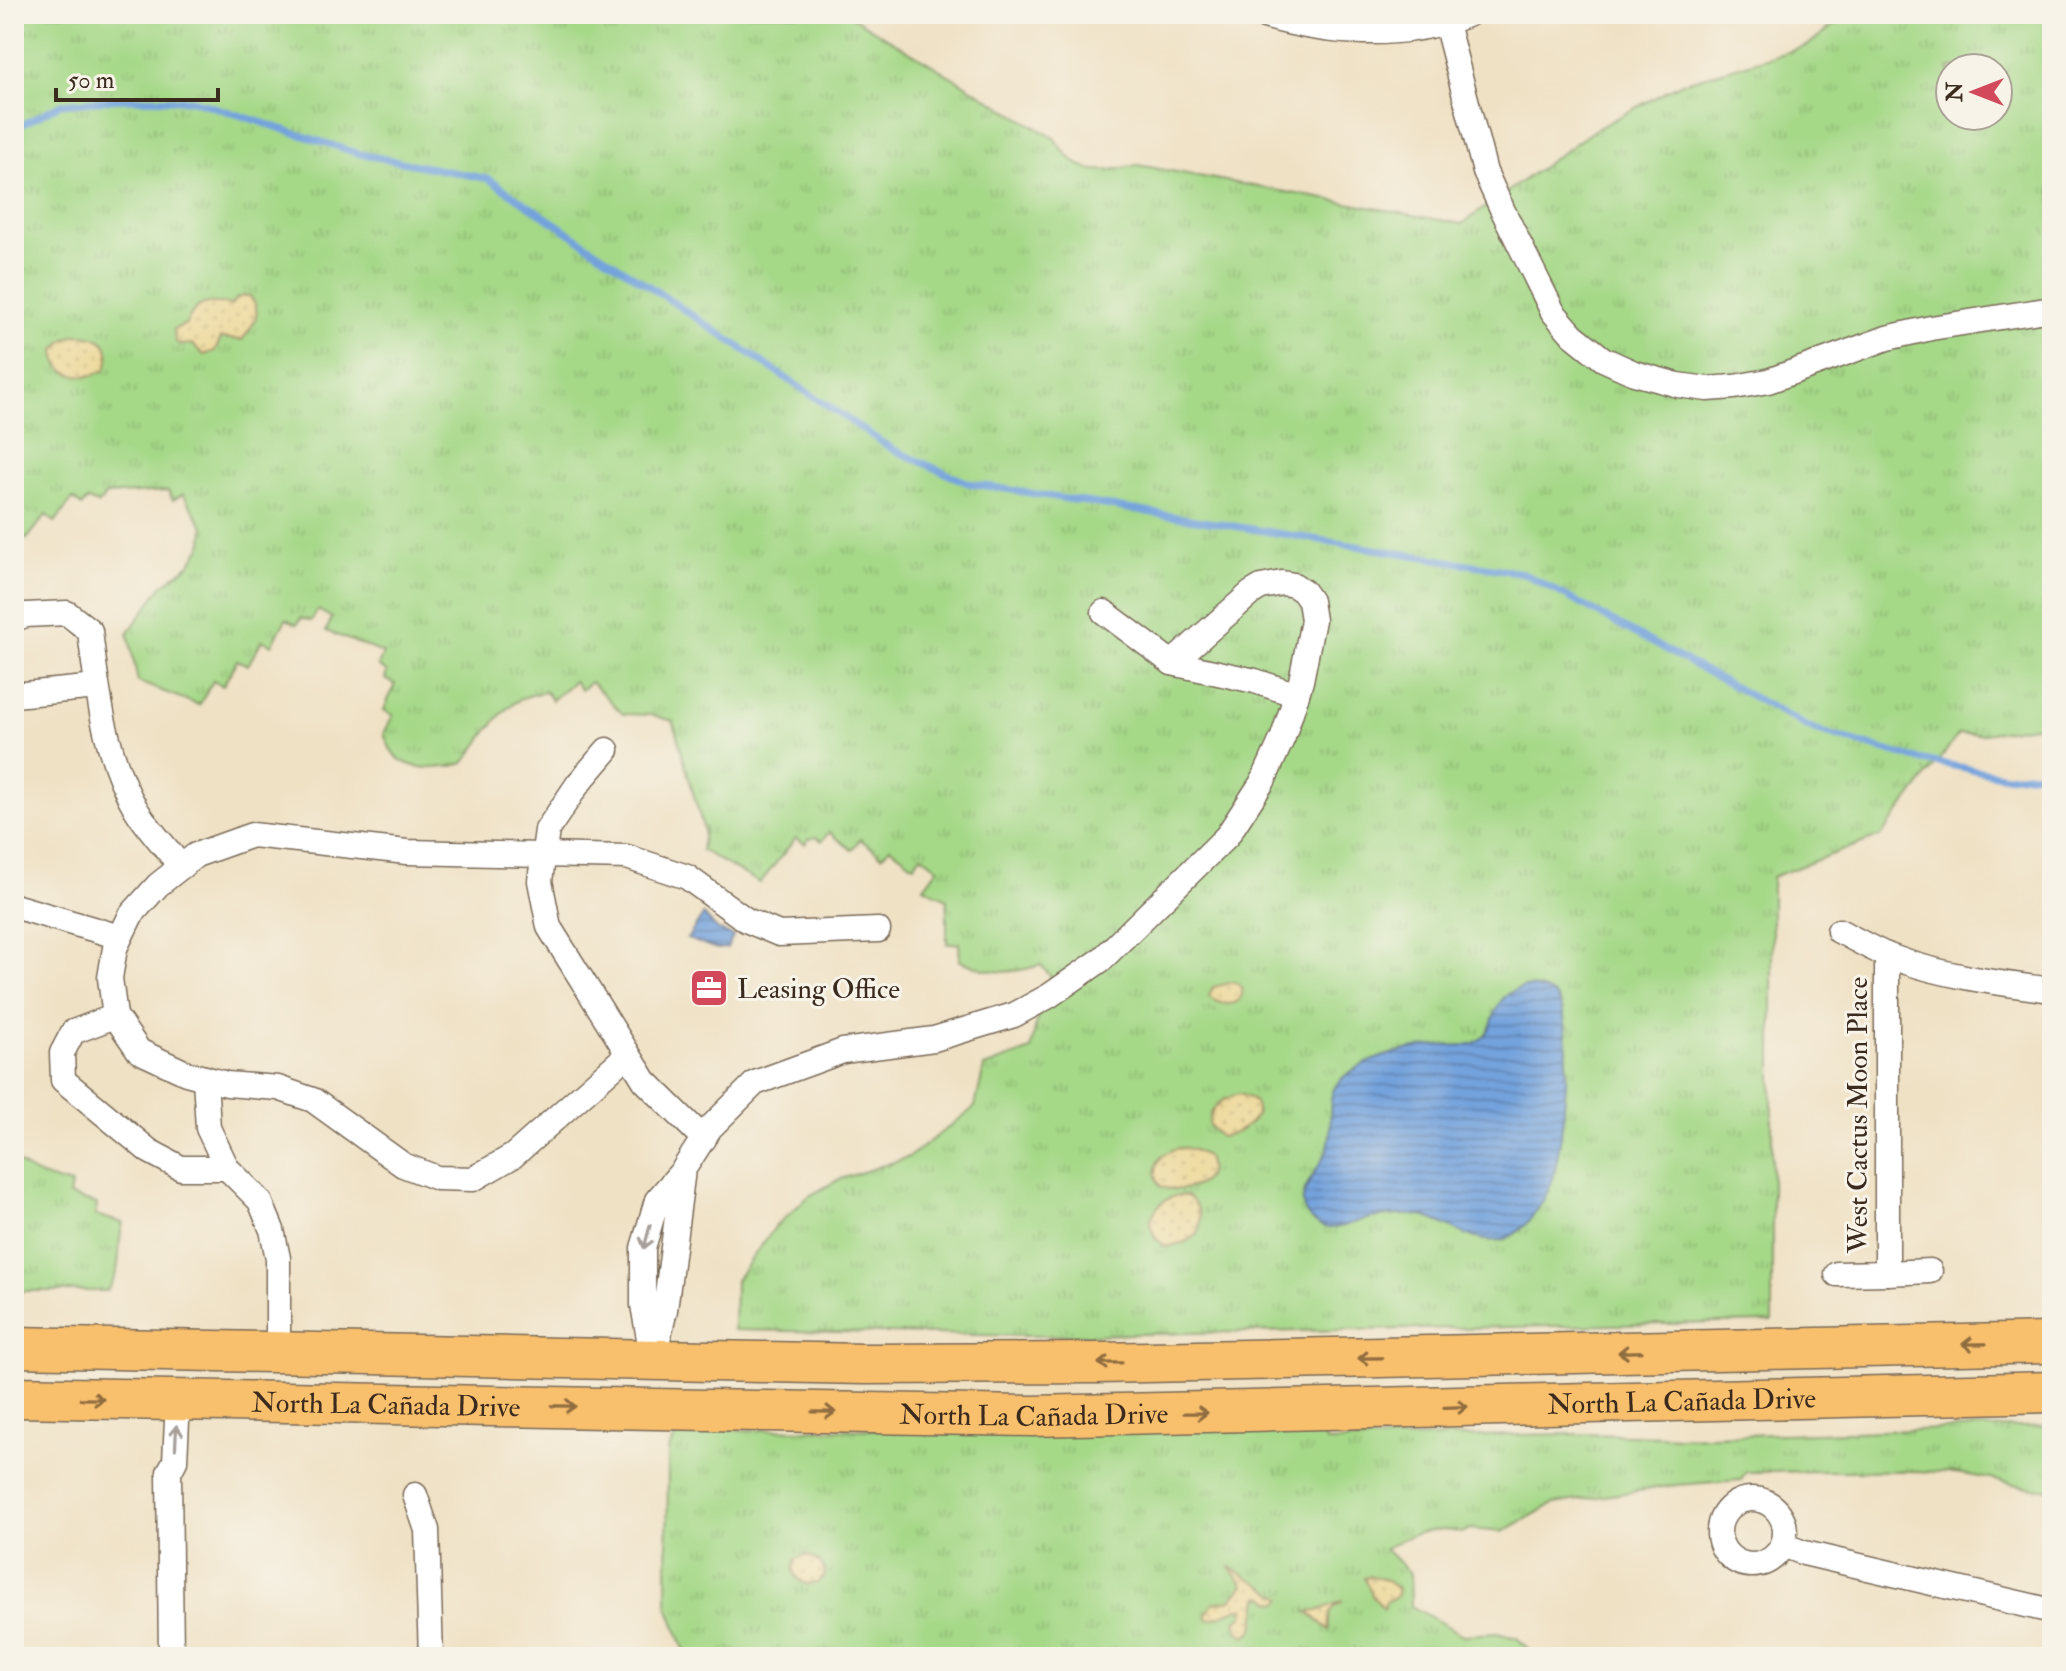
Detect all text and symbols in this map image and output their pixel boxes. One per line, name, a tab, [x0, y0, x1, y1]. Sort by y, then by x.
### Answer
scale bar	[56, 52, 218, 102]
north arrow	[1934, 52, 2014, 132]
text: 50 m	[68, 65, 115, 96]
text: N	[1941, 82, 1969, 103]
office icon: Leasing Office	[688, 967, 730, 1009]
place label: Leasing Office	[737, 972, 900, 1007]
street label: West Cactus Moon Place	[1841, 977, 1876, 1254]
one-way arrow	[638, 1223, 653, 1249]
one-way arrow	[1961, 1336, 1988, 1352]
one-way arrow	[1617, 1344, 1644, 1359]
one-way arrow	[1357, 1351, 1384, 1366]
one-way arrow	[1097, 1355, 1124, 1371]
street label: North La Cañada Drive	[1547, 1382, 1817, 1423]
street label: North La Cañada Drive	[251, 1385, 521, 1425]
one-way arrow	[78, 1391, 105, 1406]
street label: North La Cañada Drive	[899, 1397, 1169, 1435]
one-way arrow	[550, 1398, 577, 1414]
one-way arrow	[1442, 1399, 1469, 1414]
one-way arrow	[810, 1404, 837, 1420]
one-way arrow	[1182, 1405, 1209, 1421]
one-way arrow	[169, 1424, 184, 1451]

